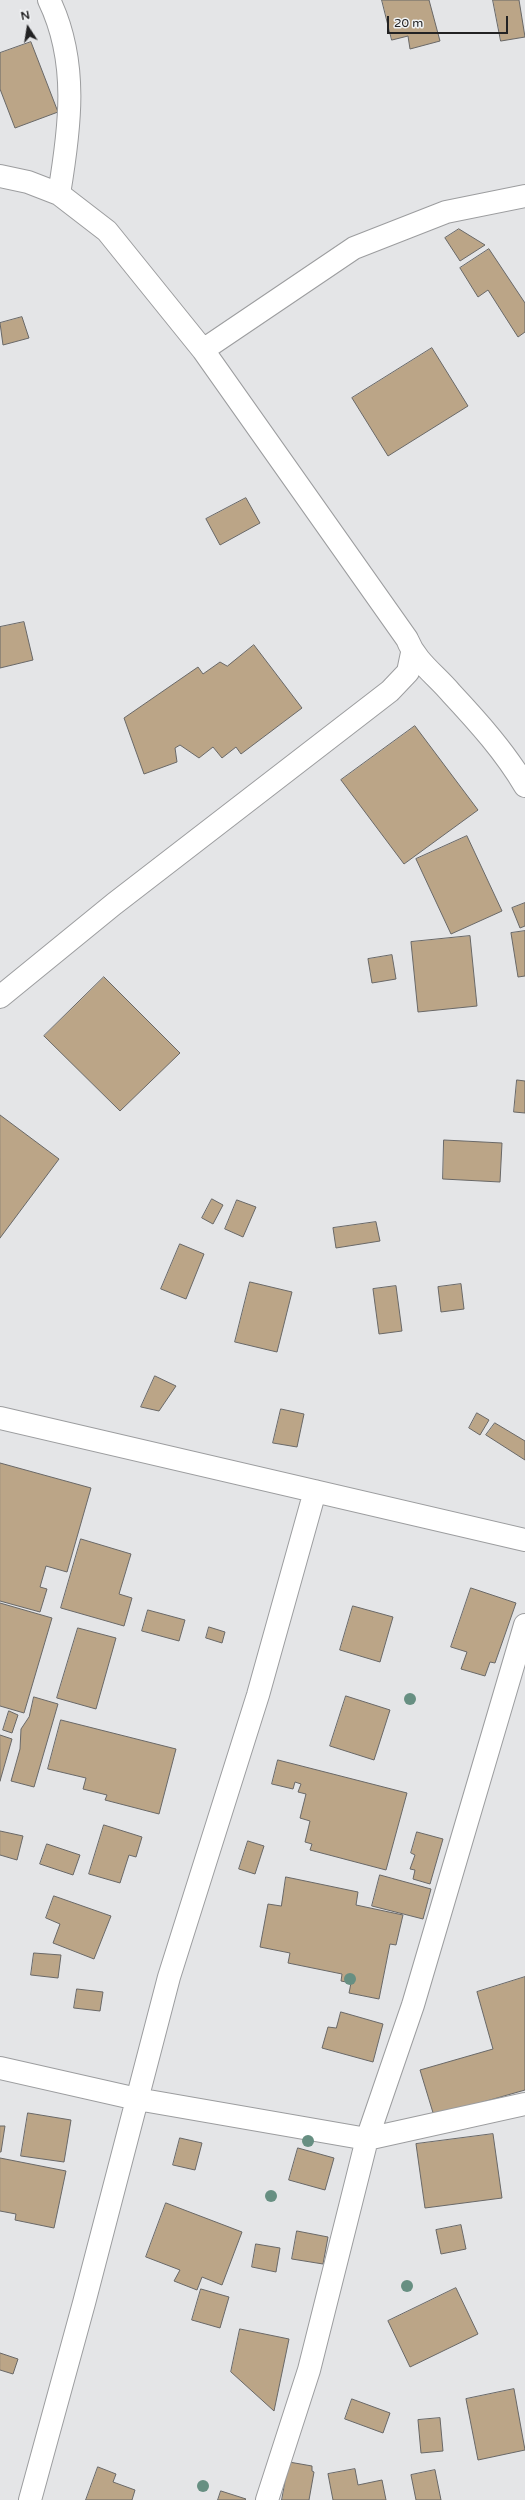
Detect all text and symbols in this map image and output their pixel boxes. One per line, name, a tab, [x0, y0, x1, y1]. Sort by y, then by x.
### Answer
north arrow	[8, 8, 48, 48]
text: N	[20, 8, 31, 23]
scale bar	[389, 8, 510, 34]
text: 20 m	[394, 16, 423, 30]

